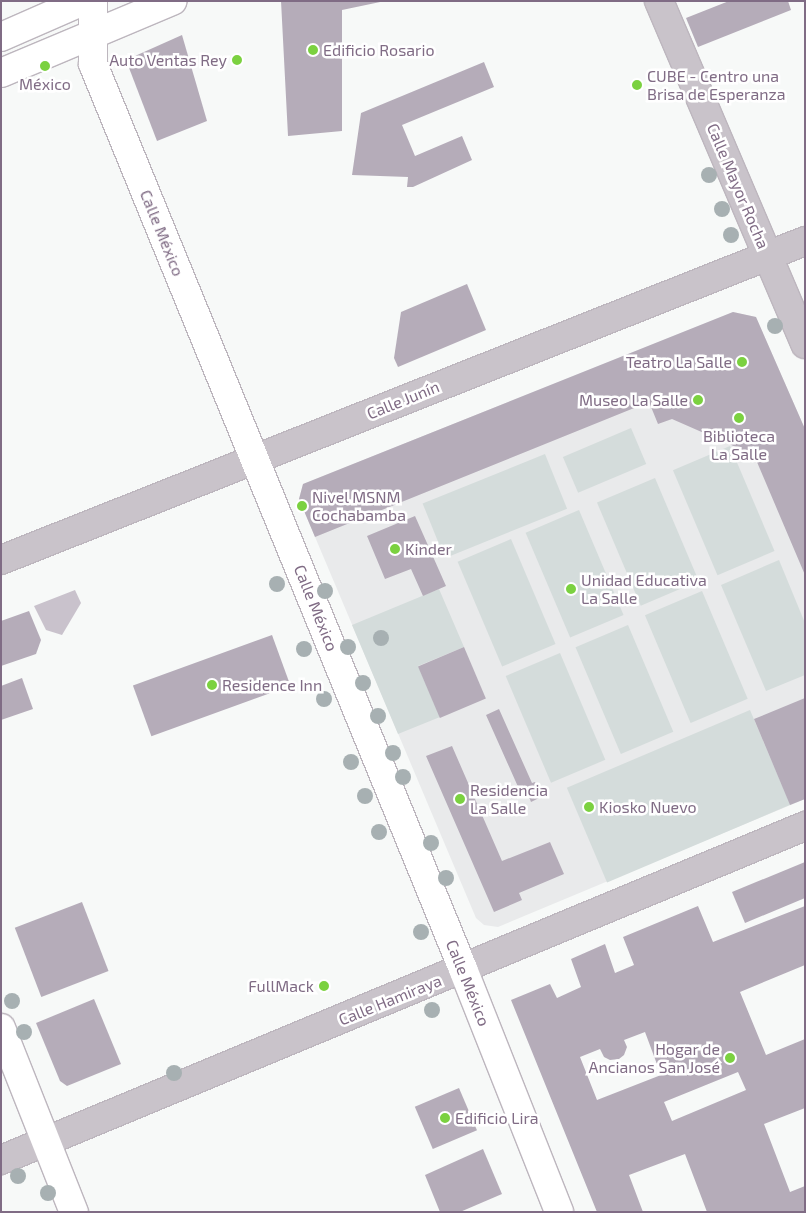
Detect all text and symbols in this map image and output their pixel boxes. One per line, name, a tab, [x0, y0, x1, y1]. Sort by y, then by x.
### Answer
place label: Edificio Rosario	[323, 40, 435, 60]
marker: Edificio Rosario	[307, 44, 319, 56]
place label: Auto Ventas Rey	[109, 50, 227, 70]
marker: Auto Ventas Rey	[231, 54, 243, 66]
marker: México	[39, 60, 51, 72]
place label: CUBE - Centro una Brisa de Esperanza	[647, 66, 786, 104]
place label: México	[19, 74, 71, 94]
marker: CUBE - Centro una Brisa de Esperanza	[631, 79, 643, 91]
street label: Calle Mayor Rocha	[703, 120, 773, 252]
street label: Calle México	[136, 187, 188, 279]
place label: Teatro La Salle	[626, 352, 732, 372]
marker: Teatro La Salle	[736, 356, 748, 368]
street label: Calle Junín	[364, 377, 442, 423]
place label: Museo La Salle	[579, 390, 688, 410]
marker: Museo La Salle	[692, 394, 704, 406]
marker: Biblioteca La Salle	[733, 412, 745, 424]
place label: Biblioteca La Salle	[703, 426, 775, 464]
place label: Nivel MSNM Cochabamba	[312, 487, 406, 525]
marker: Nivel MSNM Cochabamba	[296, 500, 308, 512]
place label: Kinder	[405, 539, 452, 559]
marker: Kinder	[389, 543, 401, 555]
street label: Calle México	[290, 562, 342, 654]
place label: Unidad Educativa La Salle	[581, 570, 707, 608]
marker: Unidad Educativa La Salle	[565, 583, 577, 595]
place label: Residence Inn	[222, 675, 322, 695]
marker: Residence Inn	[206, 679, 218, 691]
place label: Residencia La Salle	[470, 780, 548, 818]
marker: Residencia La Salle	[454, 793, 466, 805]
place label: Kiosko Nuevo	[599, 797, 697, 817]
marker: Kiosko Nuevo	[583, 801, 595, 813]
street label: Calle México	[442, 937, 494, 1029]
street label: Calle Hamiraya	[336, 971, 444, 1029]
place label: FullMack	[248, 976, 314, 996]
marker: FullMack	[318, 980, 330, 992]
place label: Hogar de Ancianos San José	[588, 1039, 720, 1077]
marker: Hogar de Ancianos San José	[724, 1052, 736, 1064]
place label: Edificio Lira	[455, 1108, 539, 1128]
marker: Edificio Lira	[439, 1112, 451, 1124]

